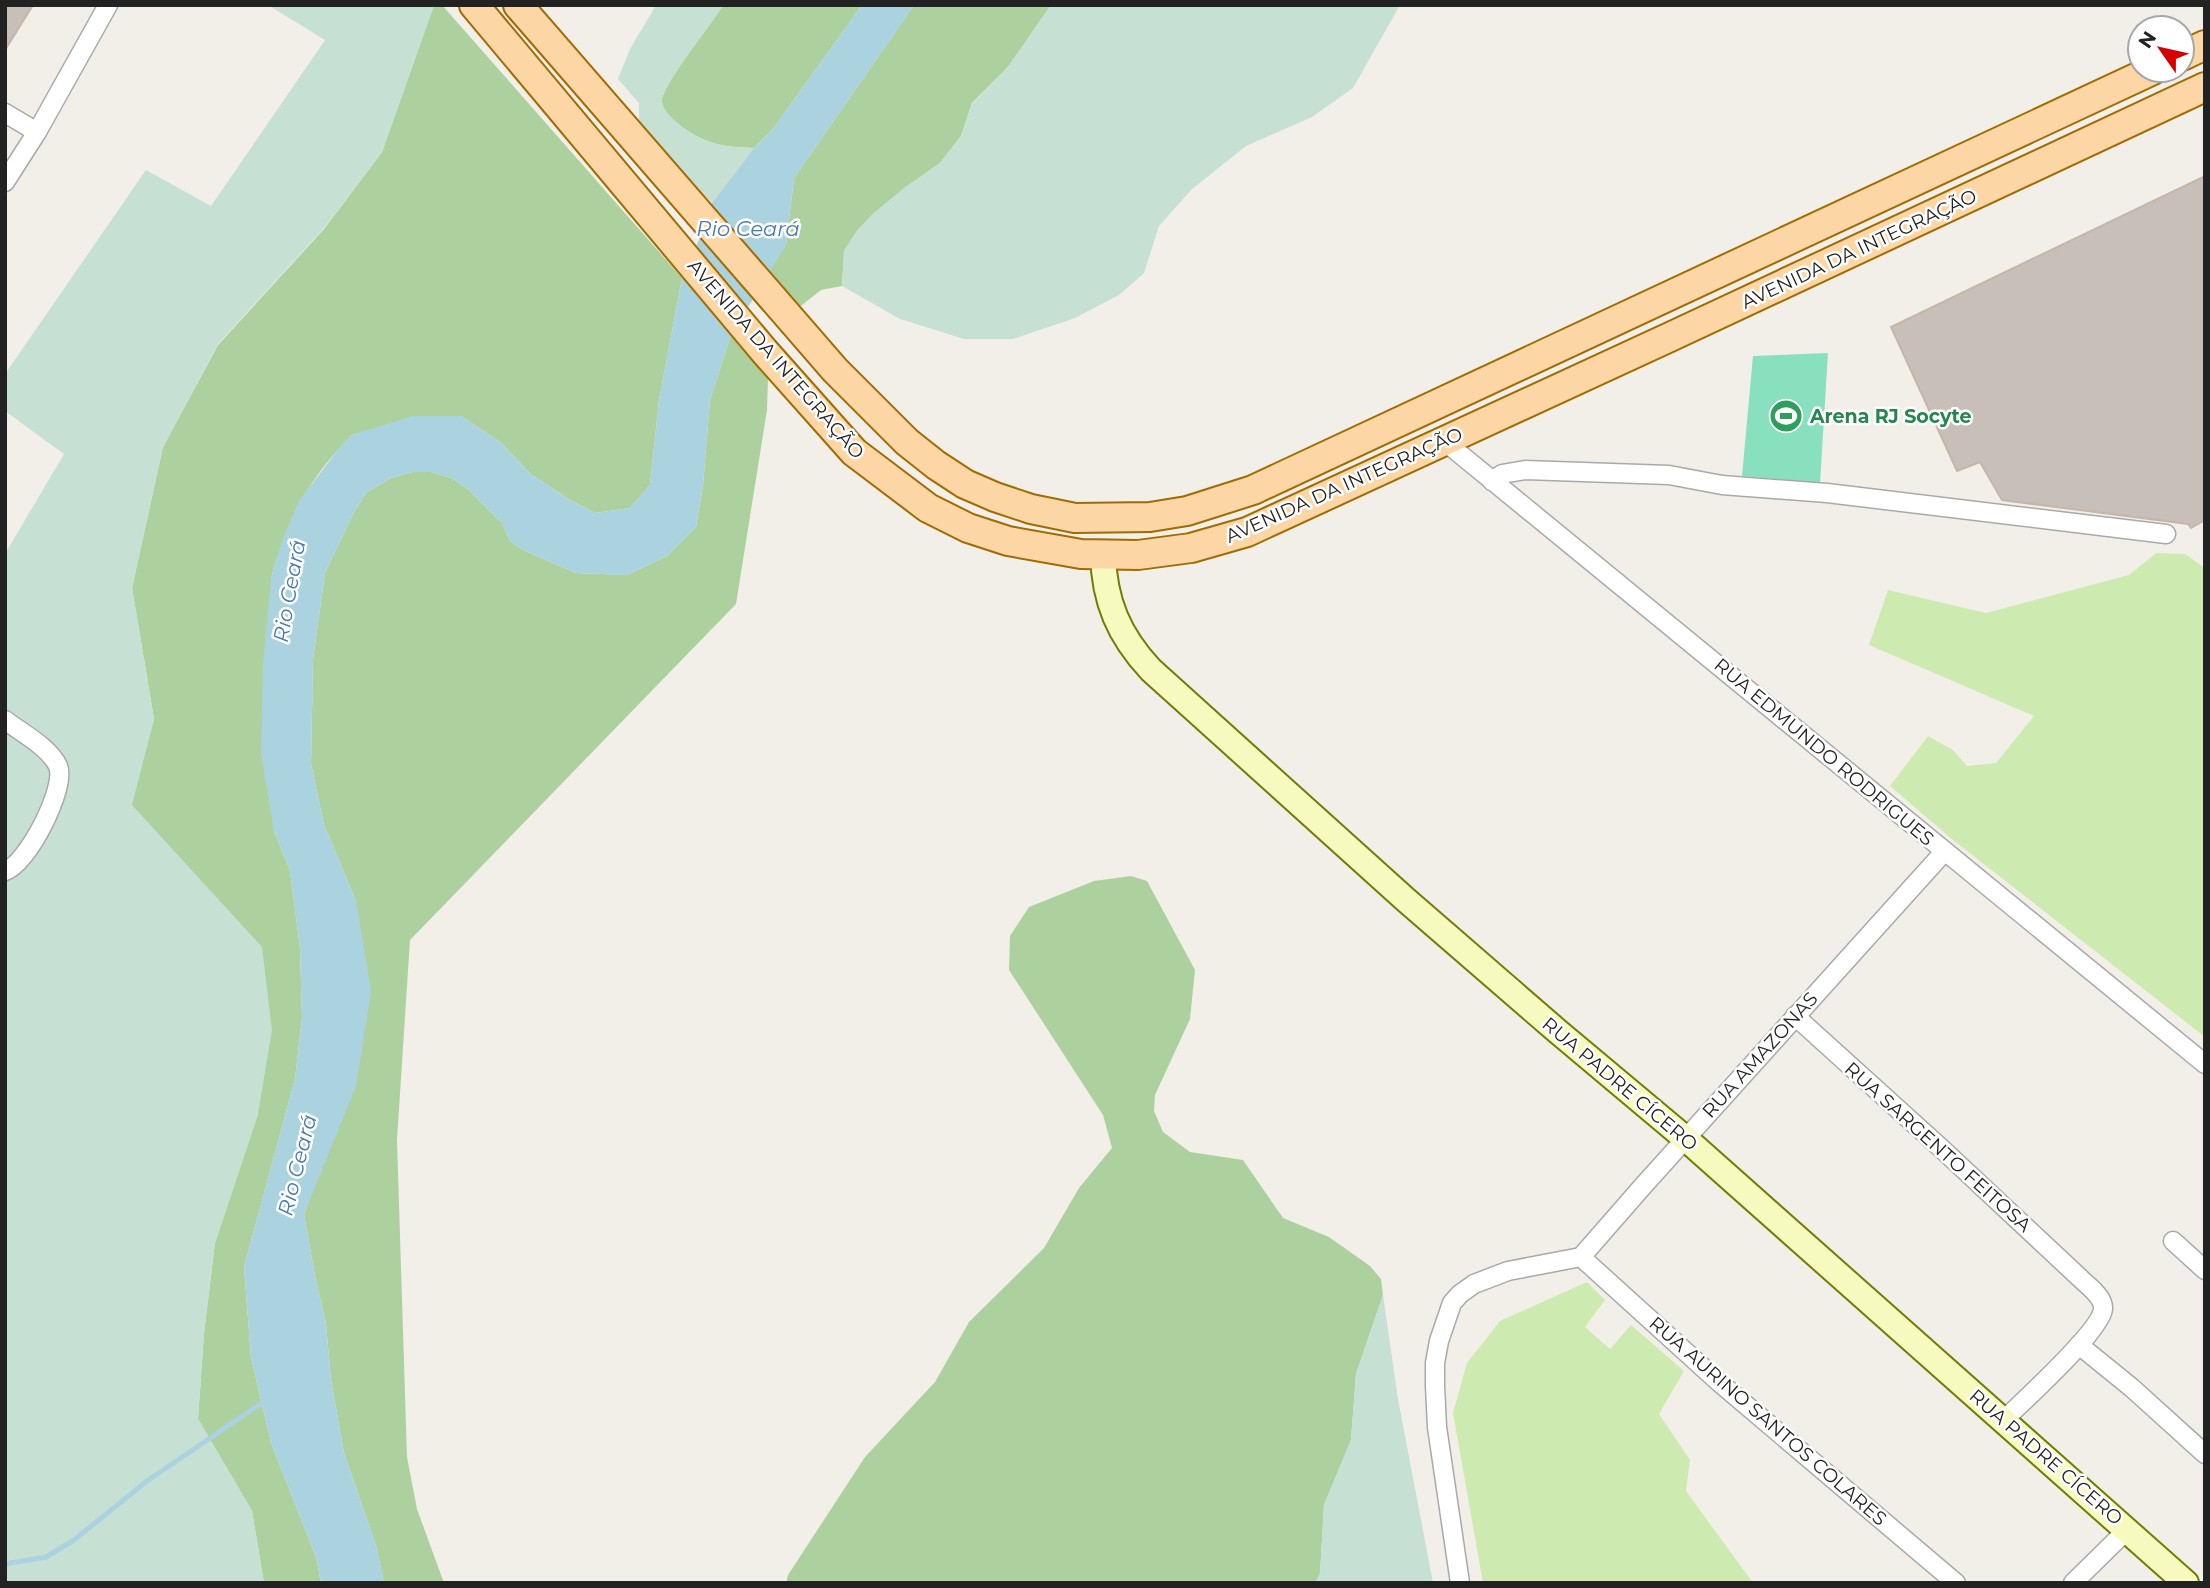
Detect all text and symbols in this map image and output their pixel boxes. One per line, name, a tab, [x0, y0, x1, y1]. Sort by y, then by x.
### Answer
north arrow	[2126, 14, 2196, 84]
text: N	[2133, 27, 2161, 53]
street label: AVENIDA DA INTEGRAÇÃO	[1738, 184, 1980, 314]
water label: Rio Ceará	[696, 216, 800, 241]
street label: AVENIDA DA INTEGRAÇÃO	[683, 254, 869, 464]
sports icon: Arena RJ Socyte	[1767, 397, 1805, 435]
place label: Arena RJ Socyte	[1809, 405, 1971, 428]
street label: AVENIDA DA INTEGRAÇÃO	[1222, 422, 1466, 548]
water label: Rio Ceará	[268, 538, 310, 644]
street label: RUA EDMUNDO RODRIGUES	[1709, 653, 1939, 851]
street label: RUA AMAZONAS	[1697, 987, 1823, 1123]
street label: RUA PADRE CÍCERO	[1538, 1012, 1702, 1156]
street label: RUA SARGENTO FEITOSA	[1840, 1057, 2036, 1237]
water label: Rio Ceará	[272, 1112, 322, 1218]
street label: RUA AURINO SANTOS COLARES	[1645, 1312, 1891, 1530]
street label: RUA PADRE CÍCERO	[1965, 1384, 2127, 1530]

